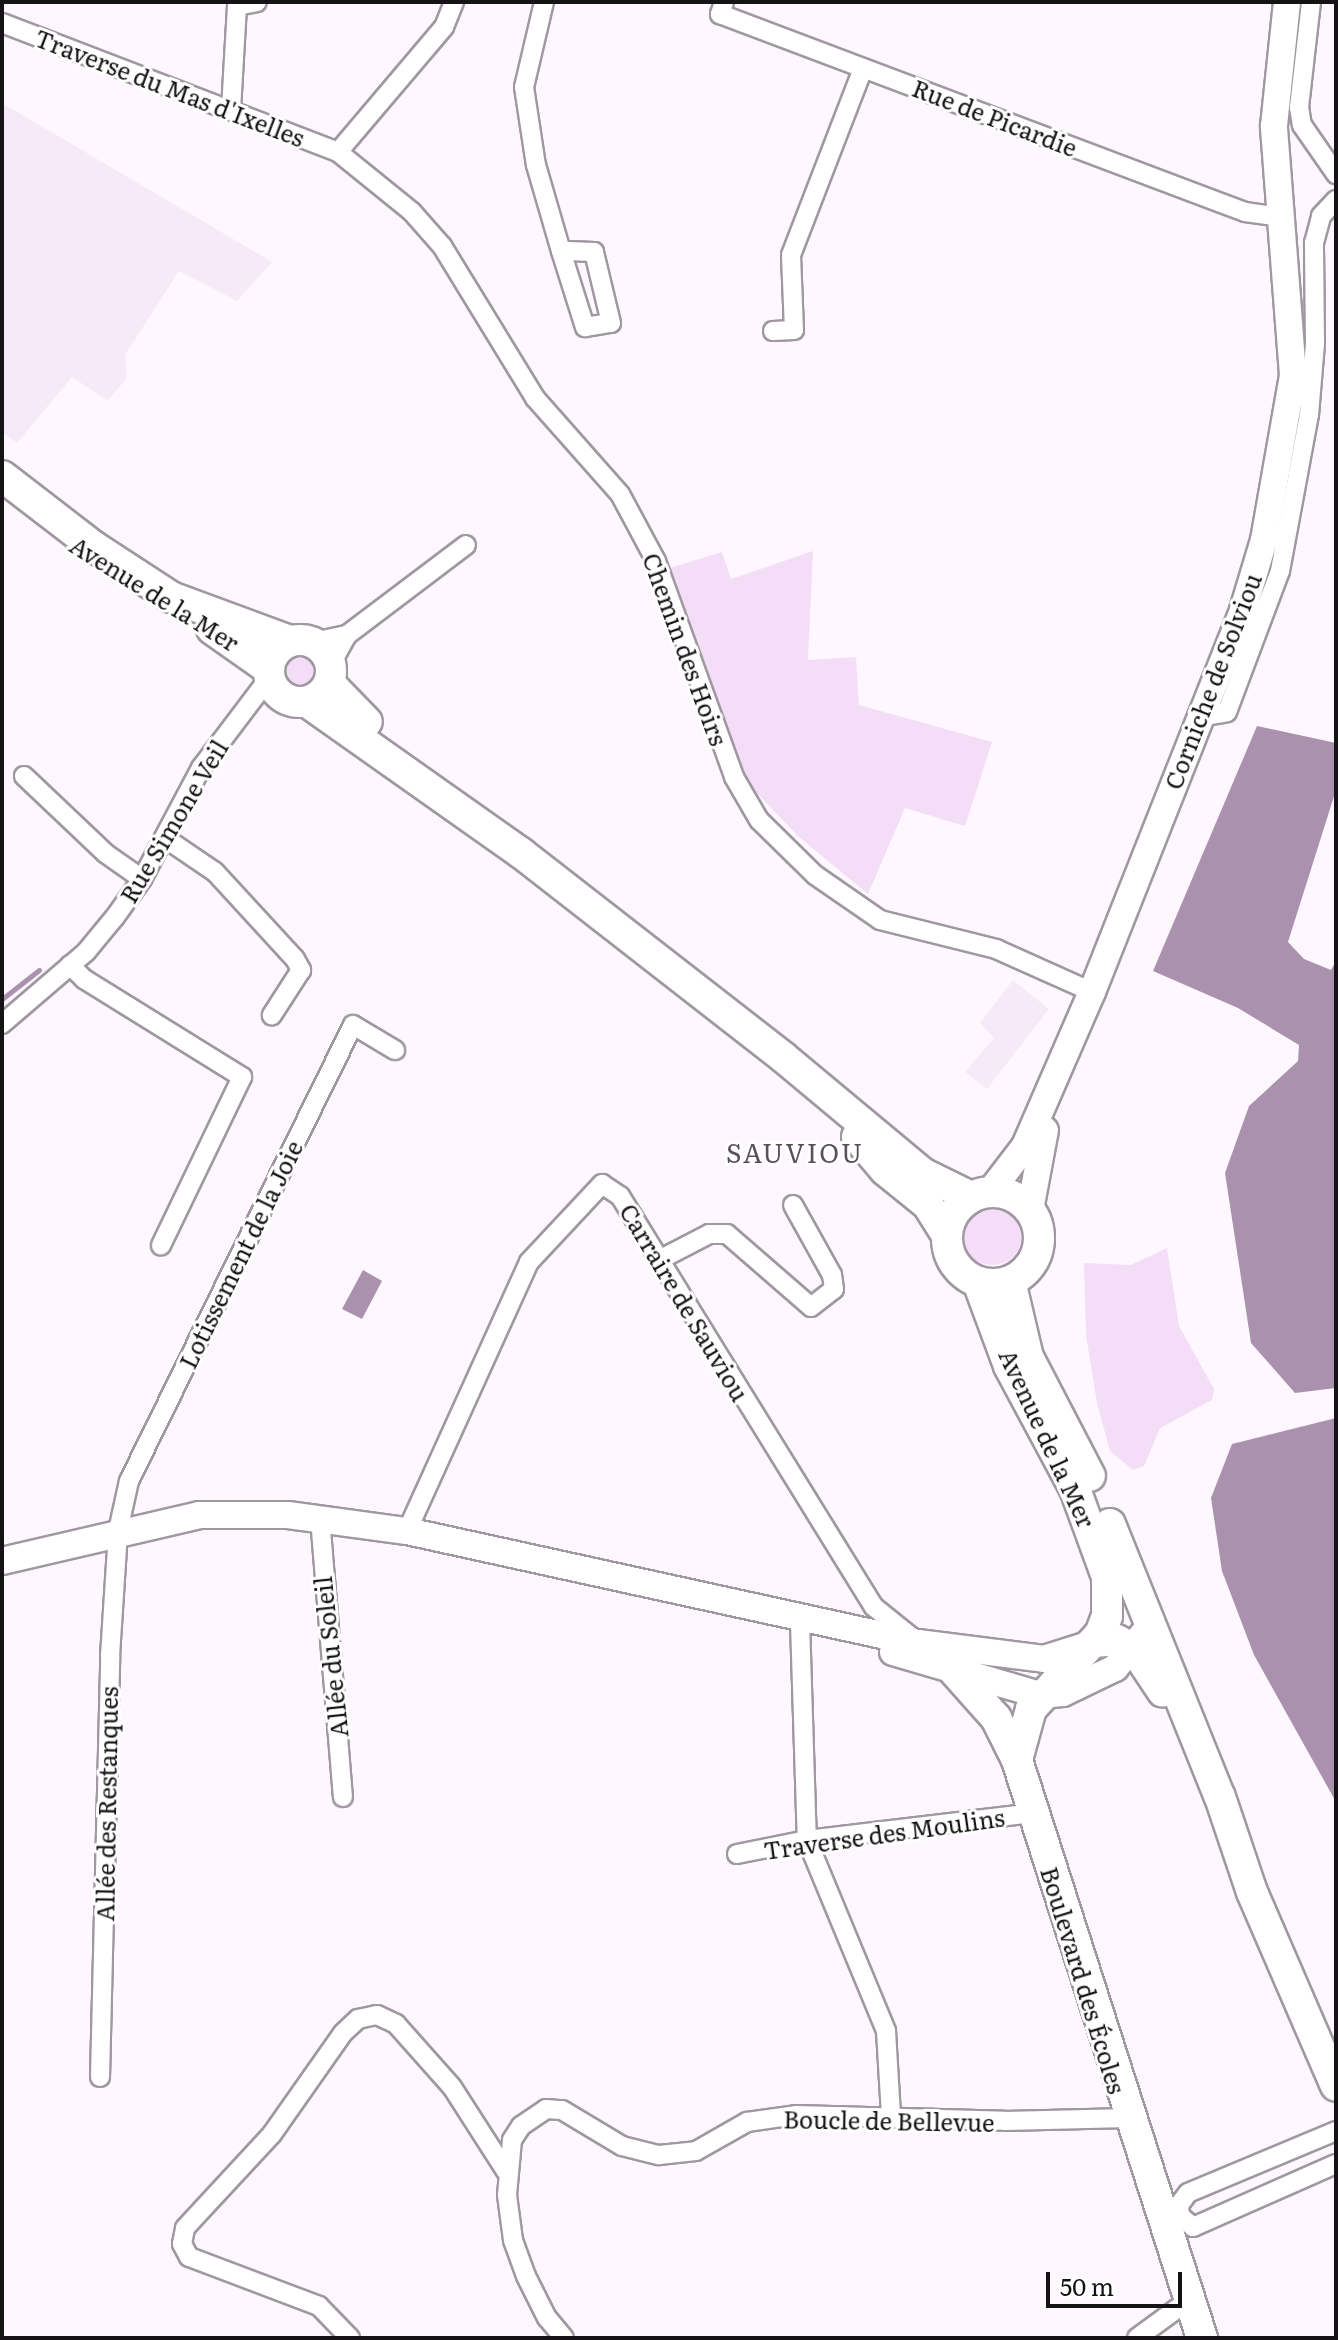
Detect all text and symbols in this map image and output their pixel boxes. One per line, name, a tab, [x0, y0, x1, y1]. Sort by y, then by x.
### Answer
street label: Traverse du Mas d'Ixelles	[31, 22, 309, 152]
street label: Rue de Picardie	[909, 72, 1081, 162]
street label: Avenue de la Mer	[65, 529, 245, 657]
street label: Chemin des Hoirs	[638, 549, 734, 749]
street label: Corniche de Solviou	[1158, 569, 1266, 793]
street label: Rue Simone Veil	[113, 734, 233, 908]
street label: Lotissement de la Joie	[172, 1135, 308, 1373]
district label: SAUVIOU	[726, 1136, 864, 1168]
street label: Carraire de Sauviou	[615, 1198, 755, 1406]
street label: Avenue de la Mer	[994, 1344, 1102, 1532]
street label: Allée du Soleil	[307, 1575, 353, 1739]
street label: Allée des Restanques	[90, 1686, 122, 1922]
street label: Traverse des Moulins	[762, 1802, 1006, 1864]
street label: Boulevard des Écoles	[1036, 1863, 1132, 2097]
street label: Boucle de Bellevue	[783, 2104, 995, 2136]
scale bar	[1050, 2256, 1186, 2306]
text: 50 m	[1060, 2268, 1114, 2303]

